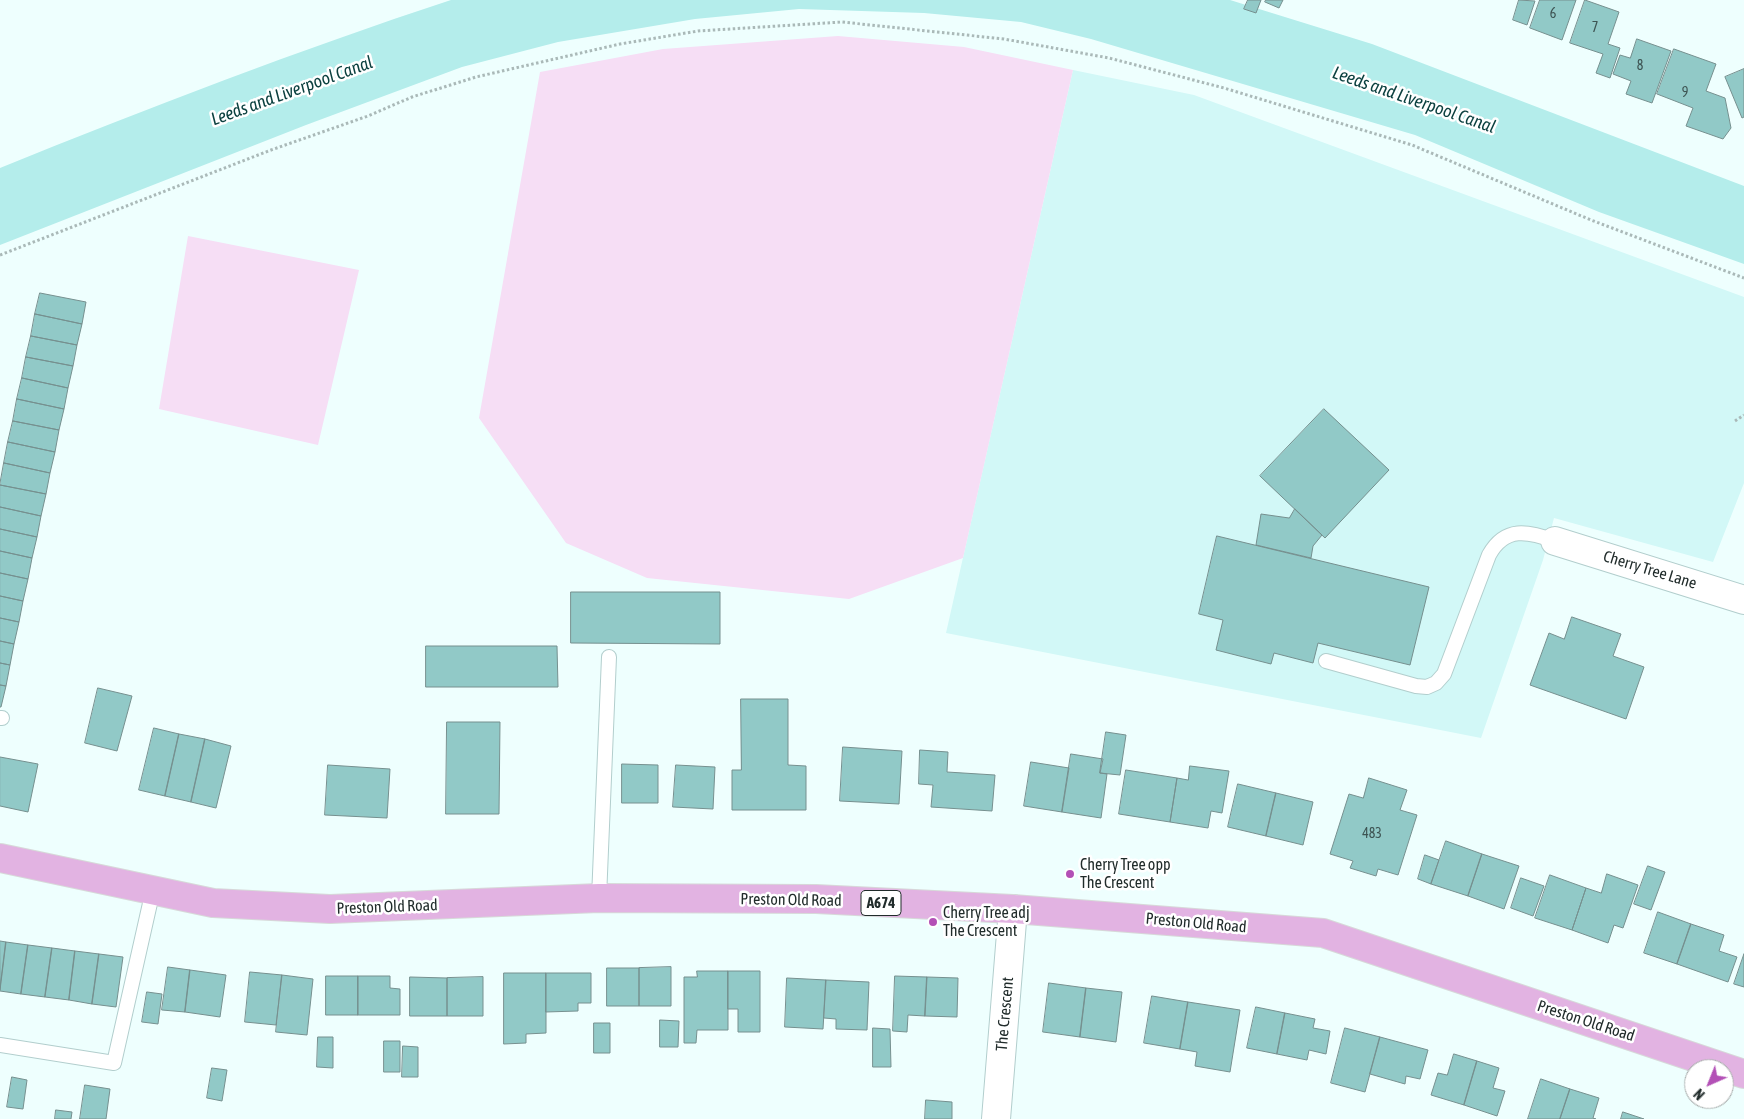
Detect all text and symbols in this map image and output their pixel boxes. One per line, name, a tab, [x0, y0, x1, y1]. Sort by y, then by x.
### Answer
house number: 6	[1550, 6, 1556, 22]
house number: 7	[1592, 20, 1598, 36]
water label: Leeds and Liverpool Canal	[208, 52, 376, 130]
house number: 8	[1637, 58, 1643, 74]
water label: Leeds and Liverpool Canal	[1330, 62, 1498, 138]
house number: 9	[1682, 85, 1688, 101]
street label: Cherry Tree Lane	[1601, 547, 1699, 593]
house number: 483	[1362, 826, 1382, 842]
place label: Cherry Tree opp The Crescent	[1080, 855, 1171, 893]
marker: Cherry Tree opp The Crescent	[1064, 868, 1076, 880]
street label: Preston Old Road	[740, 890, 842, 910]
road number: A674	[861, 890, 901, 916]
street label: Preston Old Road	[336, 896, 438, 918]
place label: Cherry Tree adj The Crescent	[943, 903, 1030, 941]
street label: Preston Old Road	[1145, 909, 1247, 937]
marker: Cherry Tree adj The Crescent	[927, 916, 939, 928]
street label: The Crescent	[992, 976, 1018, 1052]
street label: Preston Old Road	[1535, 996, 1637, 1046]
north arrow	[1684, 1059, 1734, 1109]
text: N	[1691, 1085, 1708, 1103]

